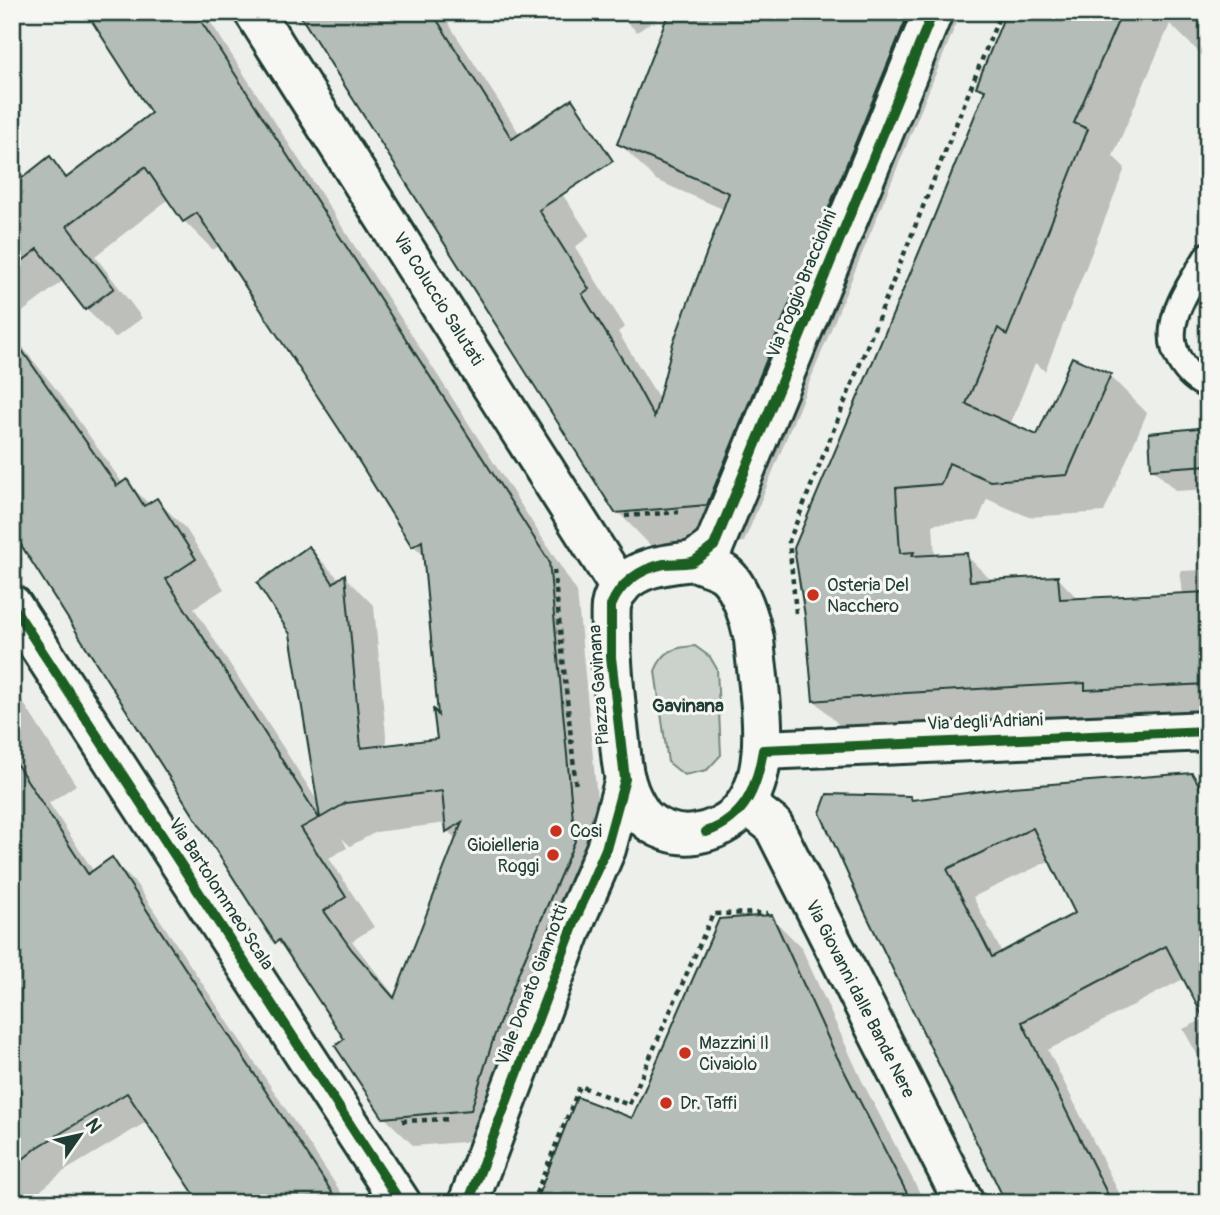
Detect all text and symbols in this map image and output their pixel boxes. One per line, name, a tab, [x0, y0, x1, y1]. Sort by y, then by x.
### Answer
street label: Via Poggio Bracciolini	[762, 207, 842, 361]
street label: Via Coluccio Salutati	[388, 228, 488, 370]
place label: Osteria Del Nacchero	[827, 574, 909, 618]
marker: Osteria Del Nacchero	[805, 587, 821, 603]
street label: Piazza Gavinana	[583, 624, 615, 746]
district label: Gavinana	[652, 694, 724, 718]
street label: Via degli Adriani	[927, 708, 1043, 736]
street label: Via Bartolommeo Scala	[163, 814, 279, 974]
place label: Cosi	[570, 820, 602, 843]
marker: Cosi	[548, 823, 564, 839]
place label: Gioielleria Roggi	[467, 834, 539, 878]
marker: Gioielleria Roggi	[545, 847, 561, 863]
street label: Via Giovanni dalle Bande Nere	[800, 896, 920, 1102]
street label: Viale Donato Giannotti	[491, 901, 573, 1069]
place label: Mazzini Il Civaiolo	[699, 1032, 769, 1076]
marker: Mazzini Il Civaiolo	[677, 1045, 693, 1061]
place label: Dr. Taffi	[680, 1092, 737, 1115]
marker: Dr. Taffi	[658, 1095, 674, 1111]
north arrow	[46, 1100, 116, 1170]
text: N	[80, 1114, 107, 1138]

